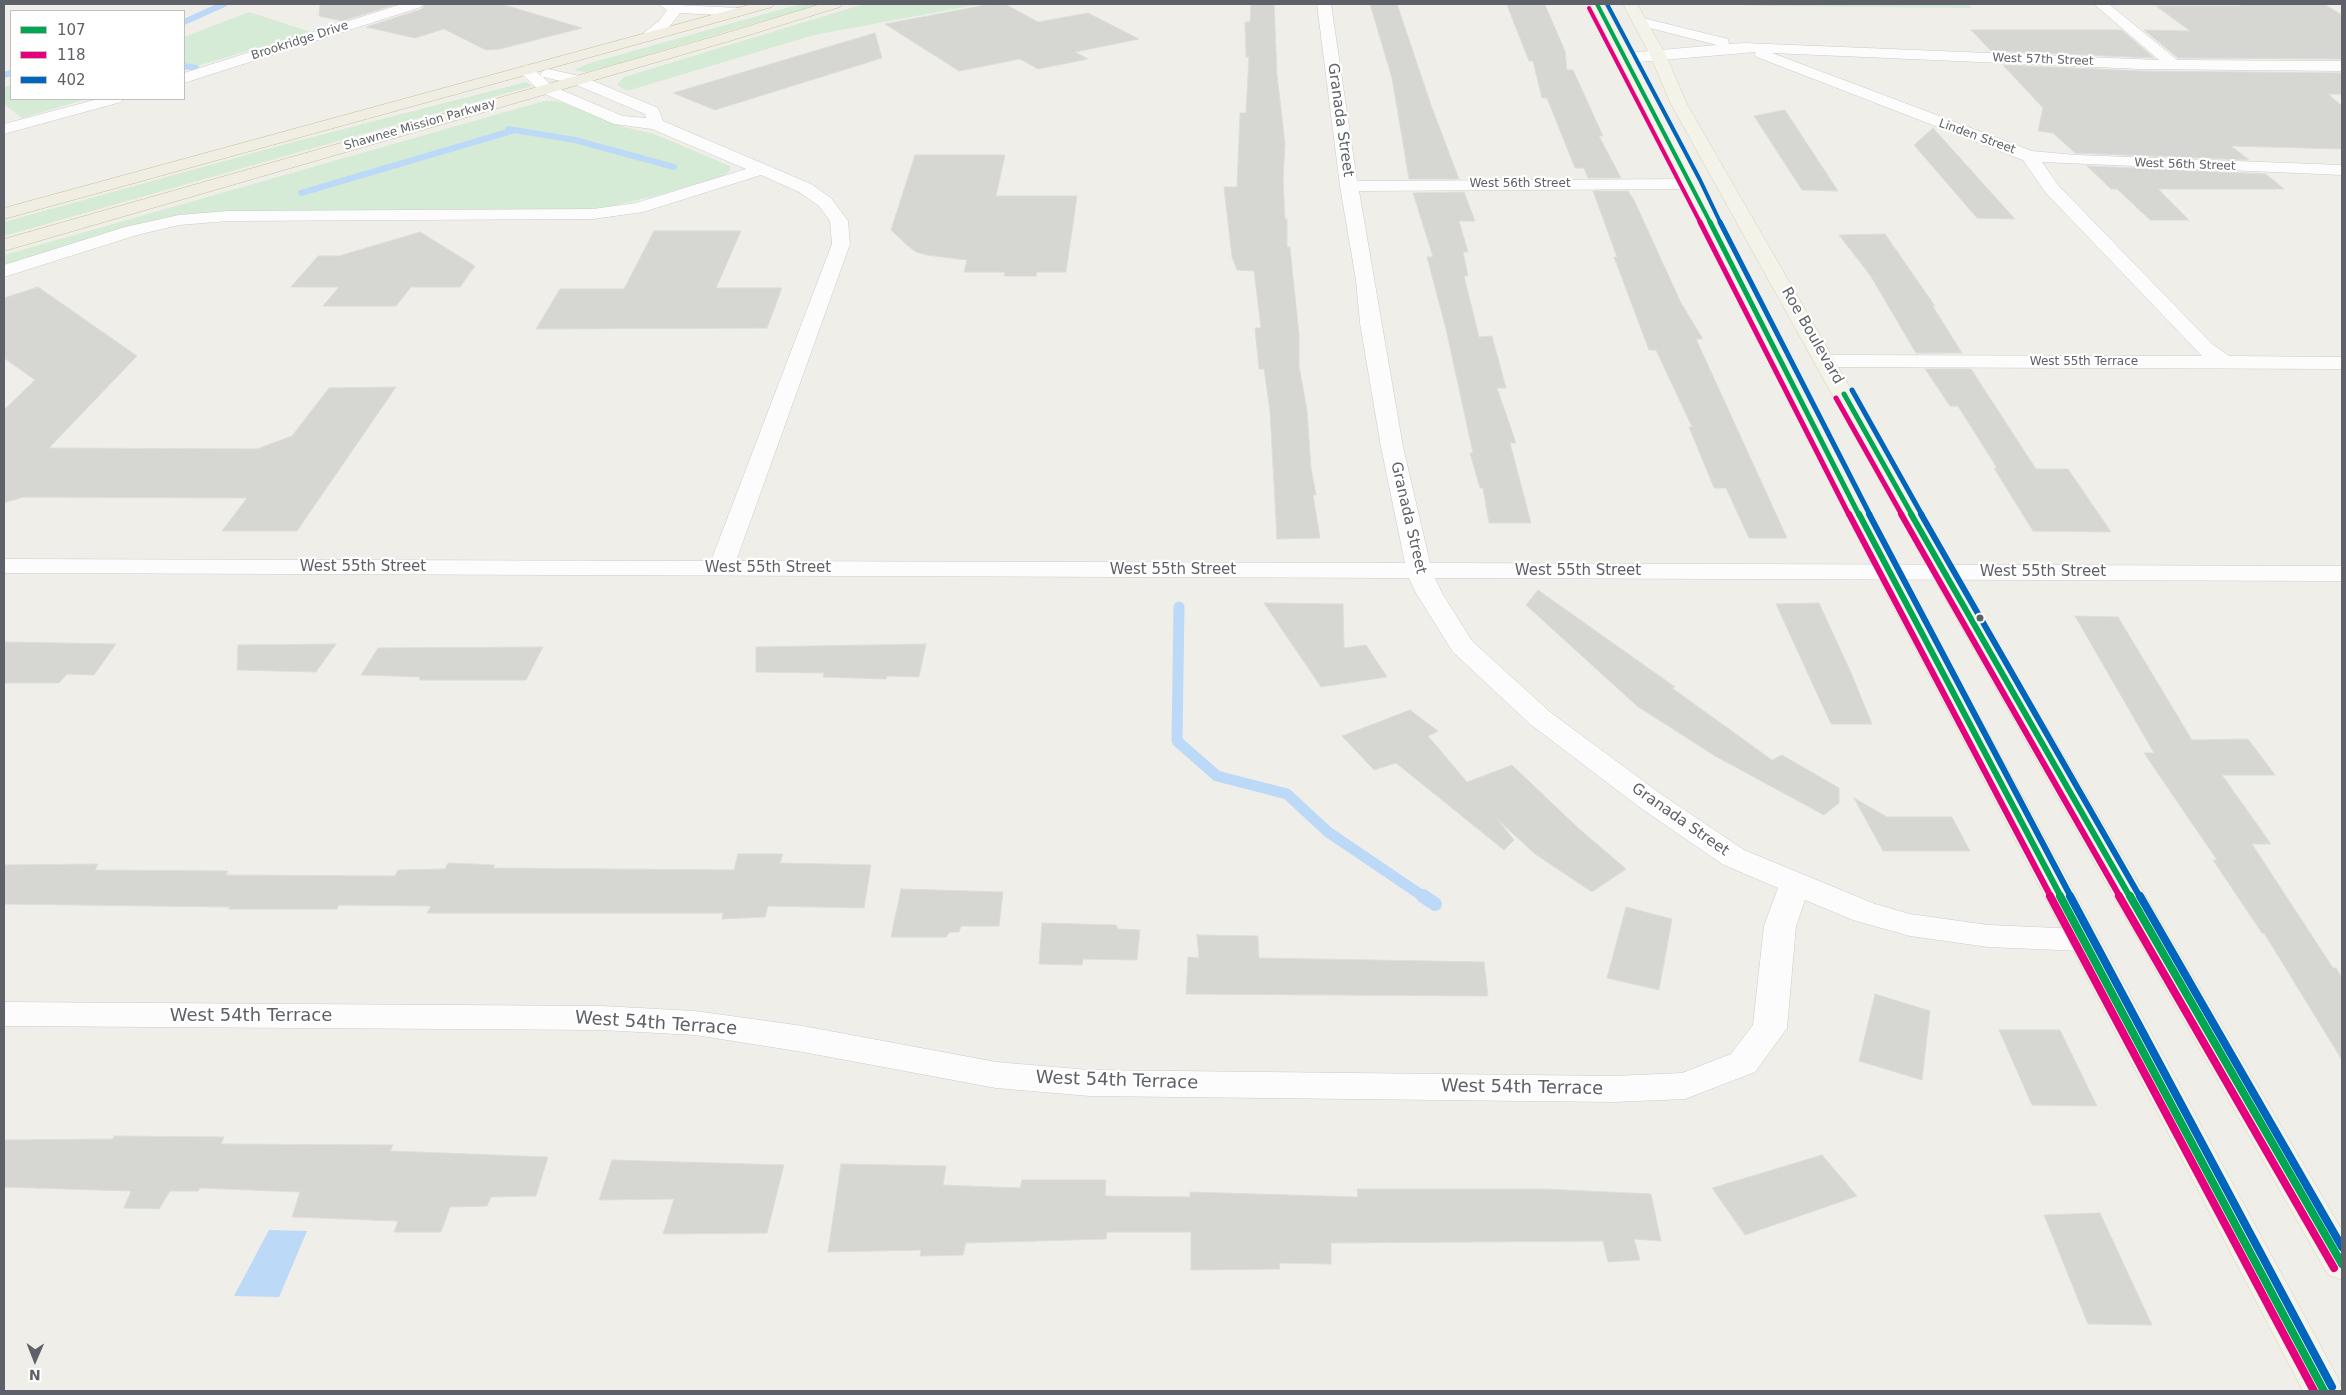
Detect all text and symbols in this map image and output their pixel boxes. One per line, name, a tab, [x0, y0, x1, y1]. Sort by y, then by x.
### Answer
legend	[10, 10, 185, 100]
street label: Brookridge Drive	[250, 19, 350, 63]
text: 107	[57, 21, 86, 39]
text: 118	[57, 46, 86, 64]
street label: West 57th Street	[1992, 51, 2094, 69]
street label: Granada Street	[1323, 62, 1357, 178]
text: 402	[57, 71, 86, 89]
street label: Shawnee Mission Parkway	[343, 96, 497, 154]
street label: Linden Street	[1937, 116, 2017, 158]
street label: West 56th Street	[2134, 156, 2236, 174]
street label: West 56th Street	[1469, 177, 1571, 191]
street label: Roe Boulevard	[1777, 284, 1847, 388]
street label: West 55th Terrace	[2030, 355, 2138, 369]
street label: Granada Street	[1386, 460, 1430, 576]
street label: West 55th Street	[300, 558, 426, 576]
street label: West 55th Street	[705, 559, 831, 577]
street label: West 55th Street	[1110, 561, 1236, 579]
street label: West 55th Street	[1515, 562, 1641, 580]
street label: West 55th Street	[1980, 563, 2106, 581]
unlabelled marker	[1975, 613, 1985, 623]
street label: Granada Street	[1628, 780, 1732, 860]
street label: West 54th Terrace	[170, 1005, 332, 1027]
street label: West 54th Terrace	[574, 1008, 738, 1040]
street label: West 54th Terrace	[1035, 1067, 1199, 1095]
street label: West 54th Terrace	[1441, 1076, 1603, 1100]
north arrow	[10, 1335, 60, 1385]
text: N	[29, 1367, 41, 1383]

